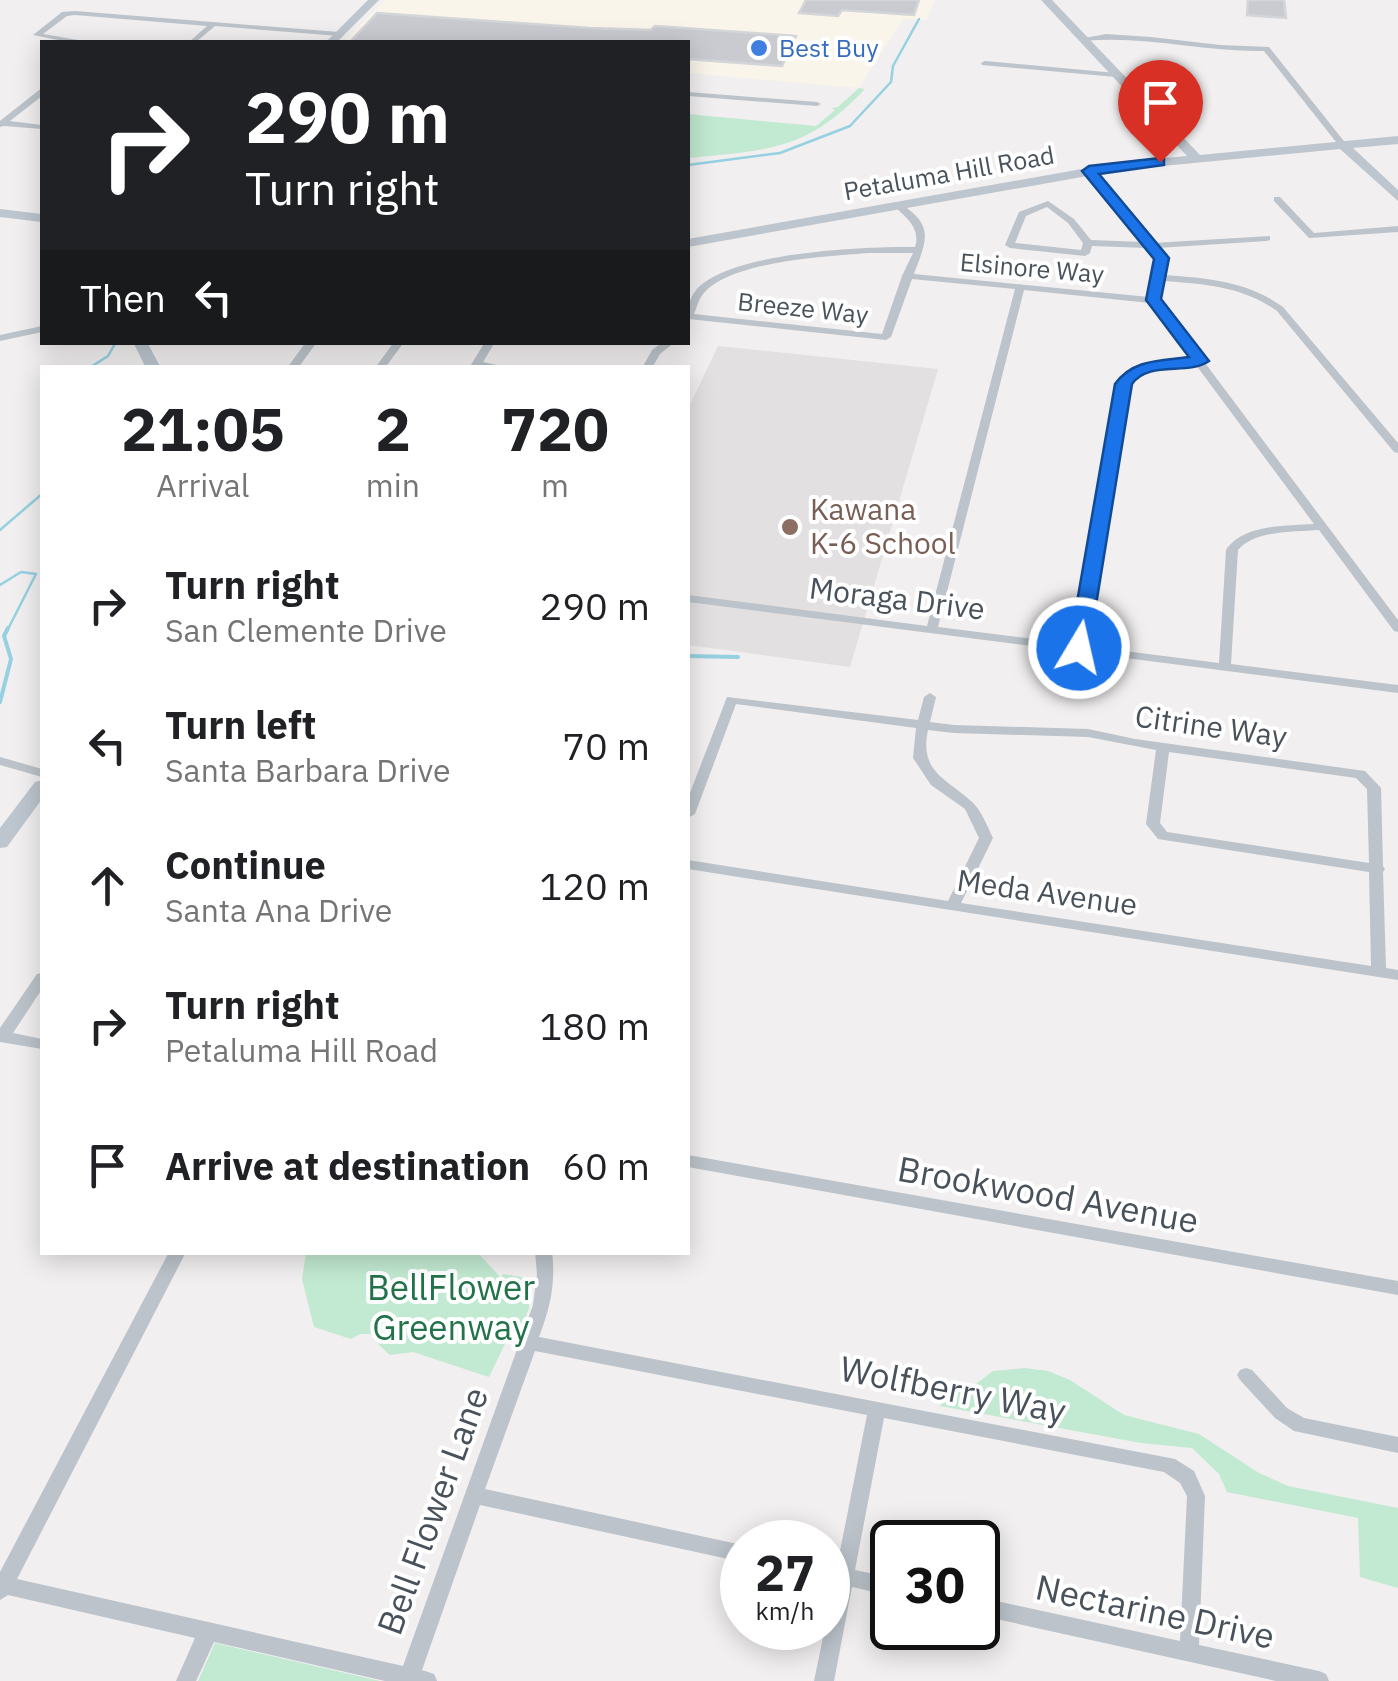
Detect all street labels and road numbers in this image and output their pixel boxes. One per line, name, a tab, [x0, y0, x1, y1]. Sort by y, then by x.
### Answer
street label: Petaluma Hill Road	[841, 138, 1057, 207]
street label: Elsinore Way	[959, 245, 1106, 290]
street label: Breeze Way	[736, 284, 871, 331]
street label: Moraga Drive	[807, 567, 987, 628]
street label: Citrine Way	[1133, 696, 1290, 755]
street label: Meda Avenue	[955, 860, 1140, 923]
street label: Brookwood Avenue	[894, 1145, 1202, 1243]
street label: Wolfberry Way	[836, 1345, 1070, 1433]
street label: Bell Flower Lane	[366, 1381, 498, 1641]
street label: Nectarine Drive	[1032, 1563, 1279, 1659]

